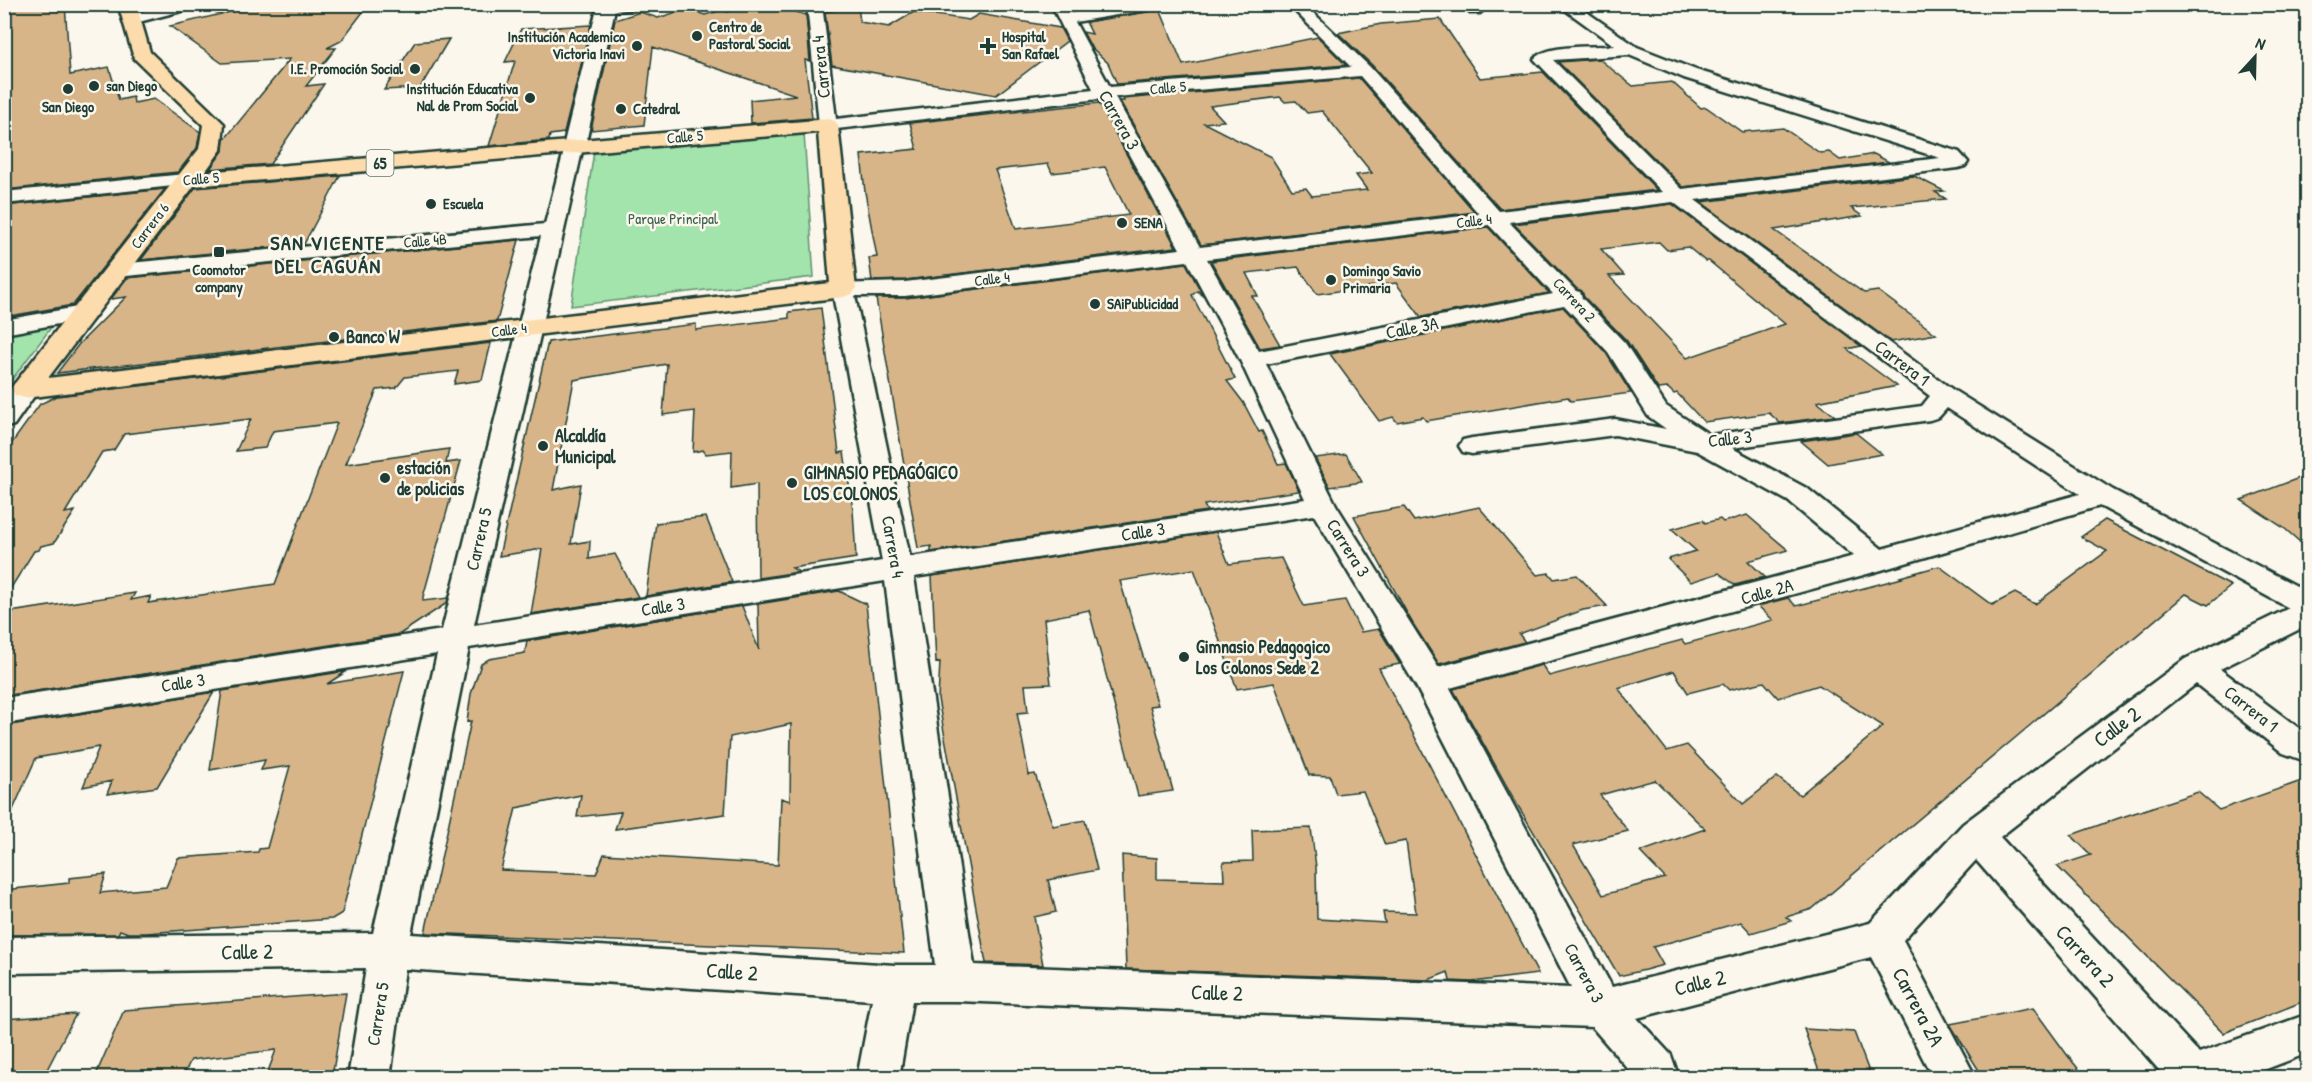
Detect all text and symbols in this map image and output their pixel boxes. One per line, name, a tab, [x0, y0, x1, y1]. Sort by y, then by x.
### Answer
place label: Centro de Pastoral Social	[709, 16, 791, 54]
place label: Institución Academico Victoria Inavi	[508, 26, 625, 64]
place label: Hospital San Rafael	[1002, 26, 1060, 64]
north arrow	[2225, 27, 2285, 87]
marker: Centro de Pastoral Social	[690, 29, 704, 43]
text: N	[2253, 31, 2269, 55]
street label: Carrera 4	[805, 34, 836, 100]
marker: Hospital San Rafael	[979, 37, 997, 55]
marker: Institución Academico Victoria Inavi	[630, 39, 644, 53]
place label: I.E. Promoción Social	[290, 58, 404, 79]
marker: I.E. Promoción Social	[408, 62, 422, 76]
place label: san Diego	[106, 75, 157, 97]
street label: Calle 5	[1149, 75, 1188, 100]
place label: Institución Educativa Nal de Prom Social	[406, 78, 519, 116]
marker: san Diego	[87, 79, 101, 93]
marker: San Diego	[61, 82, 75, 96]
street label: Carrera 3	[1093, 86, 1146, 154]
marker: Institución Educativa Nal de Prom Social	[523, 91, 537, 105]
place label: San Diego	[42, 96, 94, 118]
place label: Catedral	[633, 98, 681, 119]
marker: Catedral	[614, 102, 628, 116]
street label: Calle 5	[666, 124, 705, 149]
road number: 65	[366, 150, 394, 176]
street label: Calle 5	[182, 166, 221, 191]
place label: Escuela	[443, 193, 483, 214]
marker: Escuela	[424, 197, 438, 211]
street label: Carrera 6	[125, 198, 174, 253]
park label: Parque Principal	[628, 208, 718, 229]
street label: Calle 4	[1455, 208, 1493, 233]
place label: SENA	[1134, 212, 1163, 233]
marker: SENA	[1115, 216, 1129, 230]
street label: Calle 4B	[403, 228, 447, 253]
district label: SAN VICENTE DEL CAGUÁN	[270, 229, 386, 279]
marker: Coomotor company	[212, 245, 226, 259]
place label: Coomotor company	[192, 259, 246, 298]
place label: Domingo Savio Primaria	[1343, 260, 1421, 298]
street label: Calle 4	[973, 266, 1011, 291]
marker: Domingo Savio Primaria	[1324, 273, 1338, 287]
street label: Carrera 2	[1548, 273, 1600, 326]
place label: SAiPublicidad	[1107, 293, 1178, 314]
marker: SAiPublicidad	[1088, 297, 1102, 311]
street label: Calle 3A	[1384, 310, 1440, 345]
street label: Calle 4	[490, 317, 528, 342]
place label: Banco W	[346, 324, 401, 349]
marker: Banco W	[327, 330, 341, 344]
street label: Carrera 1	[1870, 334, 1935, 391]
place label: Alcaldía Municipal	[555, 423, 617, 470]
street label: Calle 3	[1707, 424, 1753, 453]
marker: Alcaldía Municipal	[536, 439, 550, 453]
place label: estación de policias	[397, 455, 464, 502]
place label: GIMNASIO PEDAGÓGICO LOS COLONOS	[804, 460, 958, 506]
marker: estación de policias	[378, 471, 392, 485]
marker: GIMNASIO PEDAGÓGICO LOS COLONOS	[785, 476, 799, 490]
street label: Carrera 5	[459, 505, 498, 573]
street label: Carrera 4	[876, 514, 911, 580]
street label: Carrera 3	[1321, 514, 1376, 582]
street label: Calle 3	[1119, 516, 1167, 547]
street label: Calle 2A	[1738, 572, 1796, 611]
street label: Calle 3	[639, 591, 687, 622]
place label: Gimnasio Pedagogico Los Colonos Sede 2	[1196, 634, 1331, 680]
marker: Gimnasio Pedagogico Los Colonos Sede 2	[1177, 650, 1191, 664]
street label: Calle 3	[159, 667, 207, 698]
street label: Carrera 1	[2219, 679, 2284, 738]
street label: Calle 2	[2087, 699, 2146, 754]
street label: Carrera 2	[2049, 918, 2121, 993]
street label: Calle 2	[221, 937, 273, 966]
street label: Carrera 3	[1558, 939, 1611, 1007]
street label: Calle 2	[705, 955, 759, 988]
street label: Calle 2	[1671, 962, 1729, 1003]
street label: Carrera 2A	[1886, 962, 1951, 1051]
street label: Calle 2	[1191, 977, 1244, 1008]
street label: Carrera 5	[360, 980, 395, 1047]

